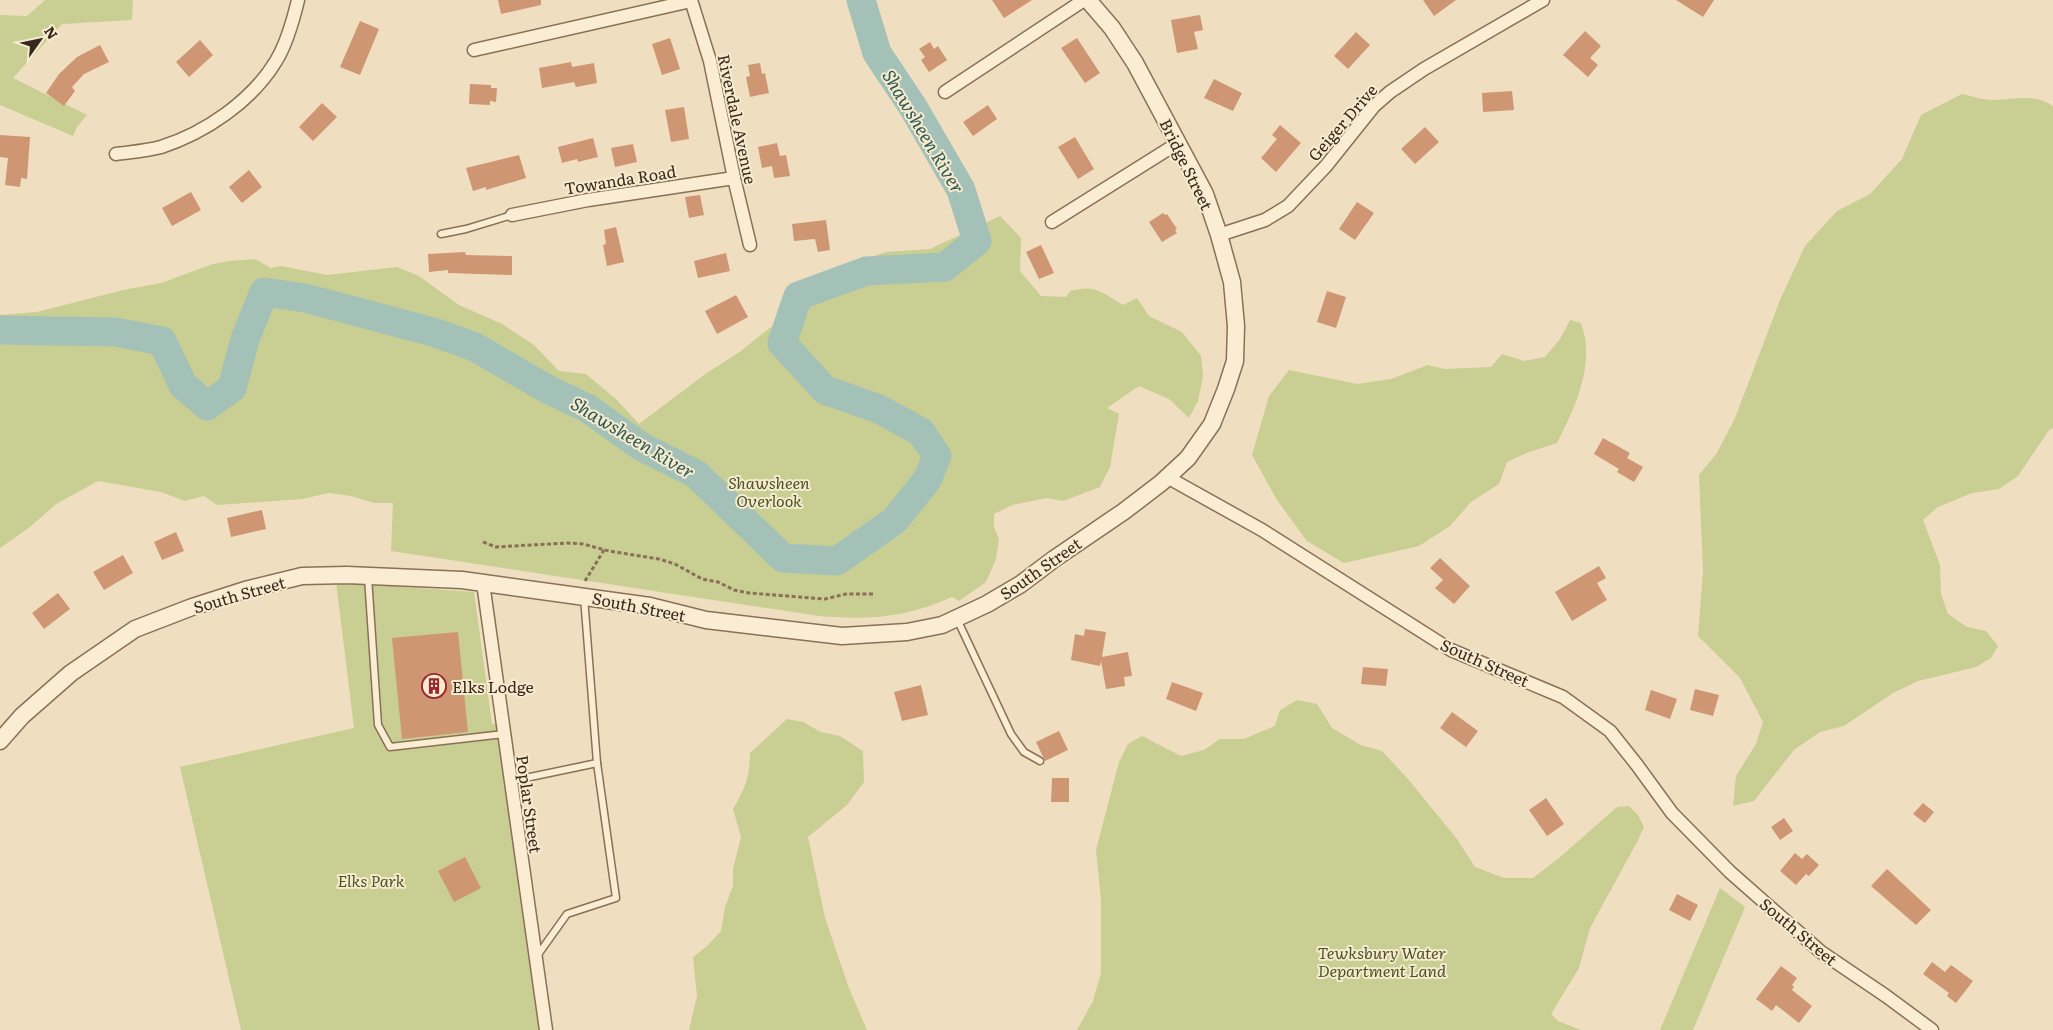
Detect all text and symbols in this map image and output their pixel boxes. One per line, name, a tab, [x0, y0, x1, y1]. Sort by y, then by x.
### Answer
north arrow	[15, 15, 65, 65]
text: N	[40, 22, 63, 43]
street label: Riverdale Avenue	[713, 52, 763, 186]
water label: Shawsheen River	[876, 64, 972, 198]
street label: Geiger Drive	[1302, 78, 1382, 166]
street label: Bridge Street	[1154, 114, 1220, 214]
street label: Towanda Road	[562, 158, 678, 200]
water label: Shawsheen River	[566, 389, 700, 485]
park label: Shawsheen Overlook	[728, 470, 810, 512]
street label: South Street	[994, 531, 1086, 605]
street label: South Street	[190, 569, 288, 619]
street label: South Street	[590, 585, 688, 627]
street label: South Street	[1437, 632, 1534, 692]
building icon: Elks Lodge	[421, 673, 447, 699]
place label: Elks Lodge	[452, 674, 534, 698]
street label: Poplar Street	[511, 753, 549, 855]
park label: Elks Park	[338, 868, 405, 892]
street label: South Street	[1755, 891, 1843, 971]
park label: Tewksbury Water Department Land	[1318, 940, 1447, 982]

